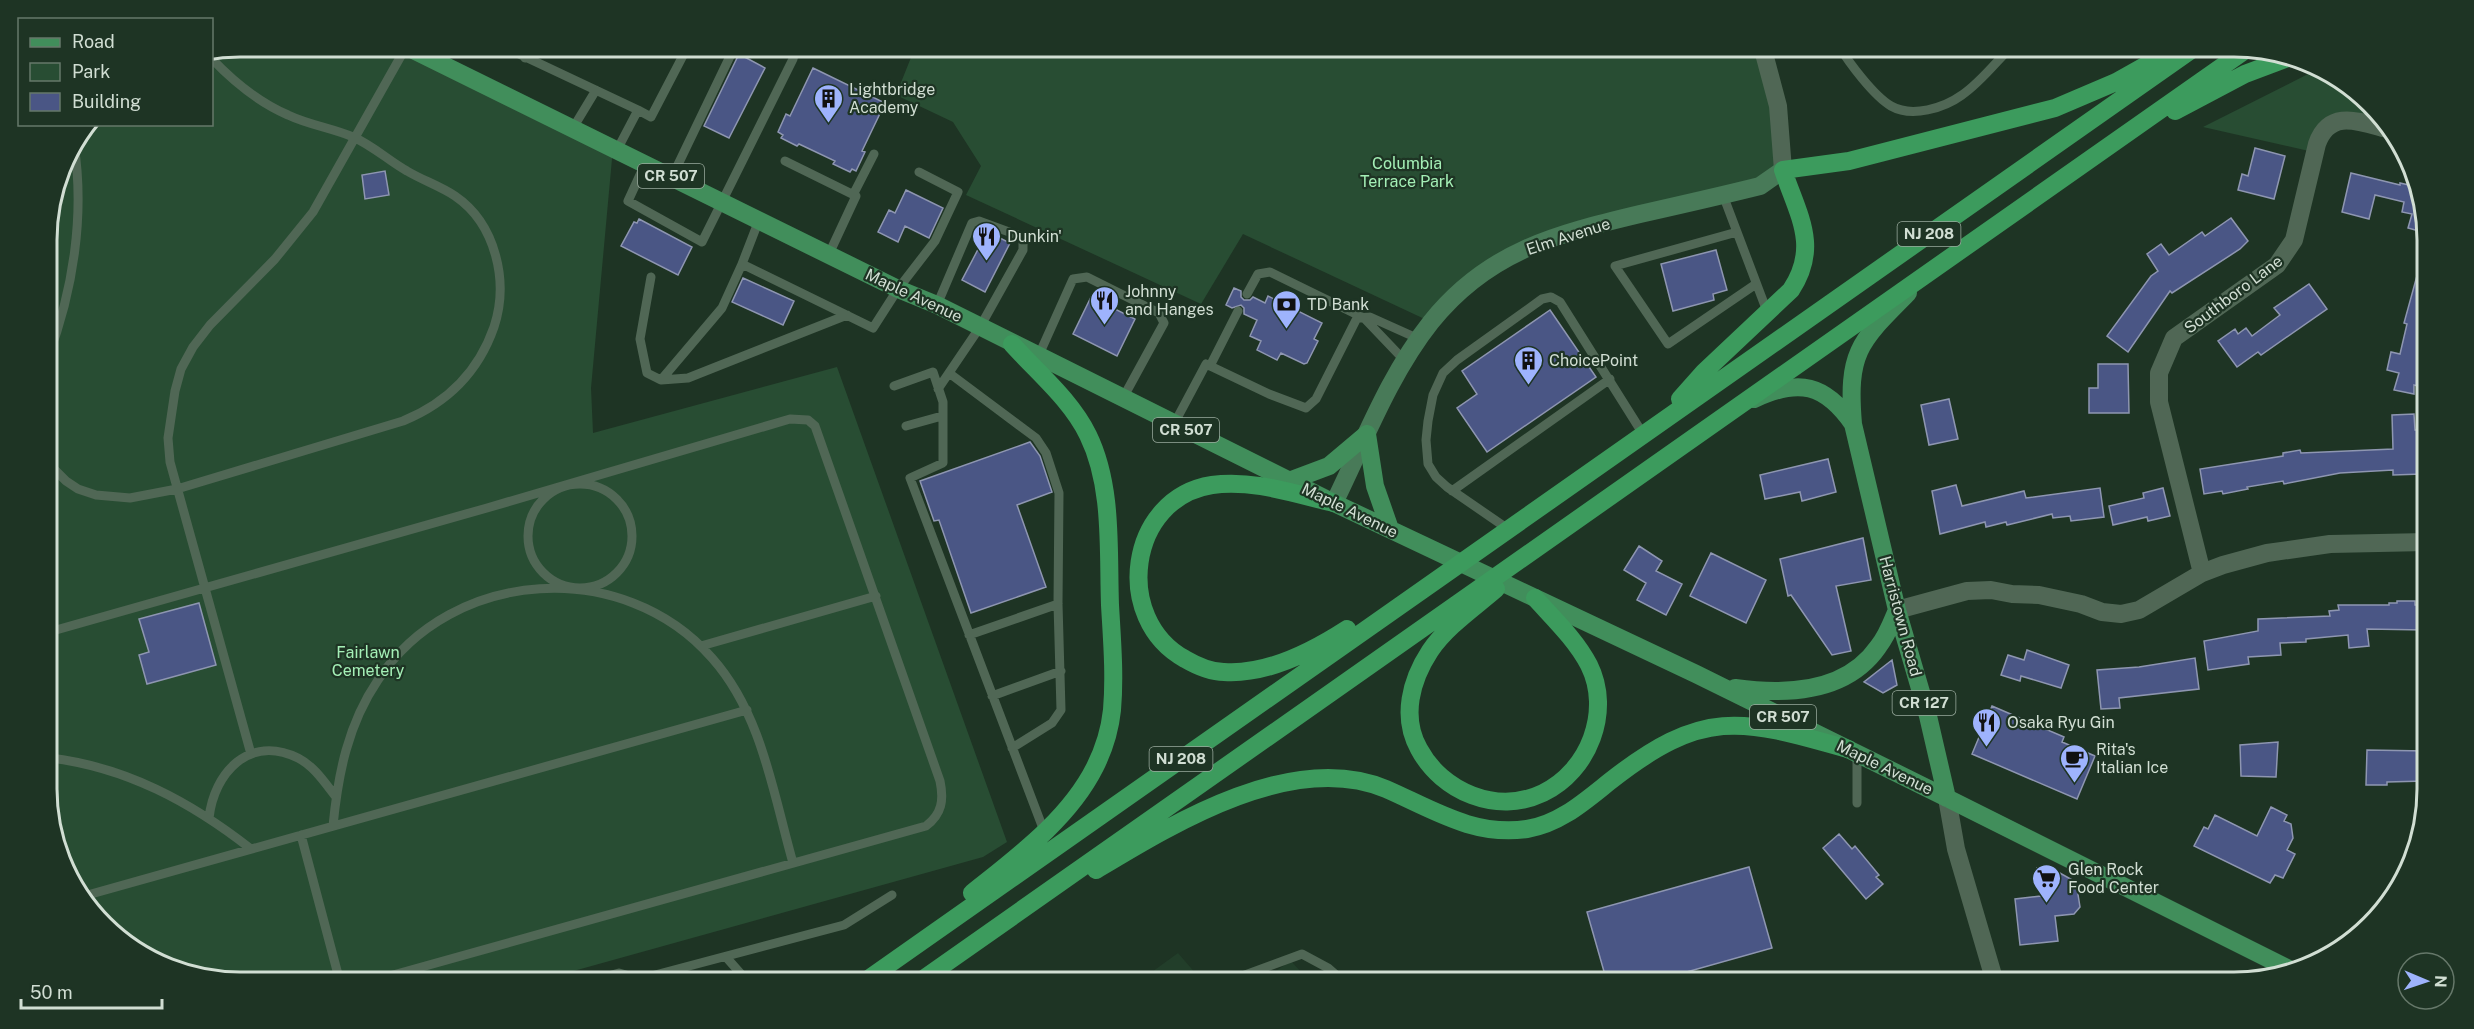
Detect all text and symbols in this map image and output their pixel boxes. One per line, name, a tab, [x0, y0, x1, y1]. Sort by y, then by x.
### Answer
legend	[18, 18, 213, 126]
text: Road	[72, 31, 115, 52]
text: Park	[72, 61, 110, 82]
place label: Lightbridge Academy	[849, 80, 935, 117]
building icon: Lightbridge Academy	[812, 82, 844, 124]
text: Building	[72, 91, 141, 112]
park label: Columbia Terrace Park	[1360, 154, 1454, 191]
road number: CR 507	[638, 164, 704, 188]
street label: Elm Avenue	[1524, 214, 1613, 259]
restaurant icon: Dunkin'	[970, 220, 1002, 262]
road number: NJ 208	[1898, 222, 1960, 246]
place label: Dunkin'	[1007, 227, 1062, 246]
street label: Southboro Lane	[2180, 251, 2286, 338]
street label: Maple Avenue	[862, 265, 965, 326]
place label: Johnny and Hanges	[1125, 282, 1214, 319]
restaurant icon: Johnny and Hanges	[1088, 284, 1120, 326]
bank icon: TD Bank	[1270, 288, 1302, 330]
place label: TD Bank	[1307, 295, 1369, 314]
building icon: ChoicePoint	[1512, 344, 1544, 386]
place label: ChoicePoint	[1549, 351, 1638, 370]
road number: CR 507	[1153, 418, 1219, 442]
street label: Maple Avenue	[1299, 479, 1401, 542]
street label: Harristown Road	[1875, 554, 1926, 678]
park label: Fairlawn Cemetery	[332, 643, 405, 680]
road number: CR 127	[1892, 691, 1956, 715]
road number: CR 507	[1750, 705, 1816, 729]
restaurant icon: Osaka Ryu Gin	[1970, 706, 2002, 748]
place label: Osaka Ryu Gin	[2007, 713, 2115, 732]
street label: Maple Avenue	[1834, 736, 1936, 799]
place label: Rita's Italian Ice	[2096, 740, 2168, 777]
cafe icon: Rita's Italian Ice	[2059, 742, 2091, 784]
road number: NJ 208	[1150, 747, 1212, 771]
place label: Glen Rock Food Center	[2068, 860, 2159, 897]
supermarket icon: Glen Rock Food Center	[2031, 862, 2063, 904]
north arrow	[2396, 951, 2456, 1011]
scale bar	[21, 972, 162, 1010]
text: N	[2431, 975, 2450, 988]
text: 50 m	[30, 982, 73, 1003]

